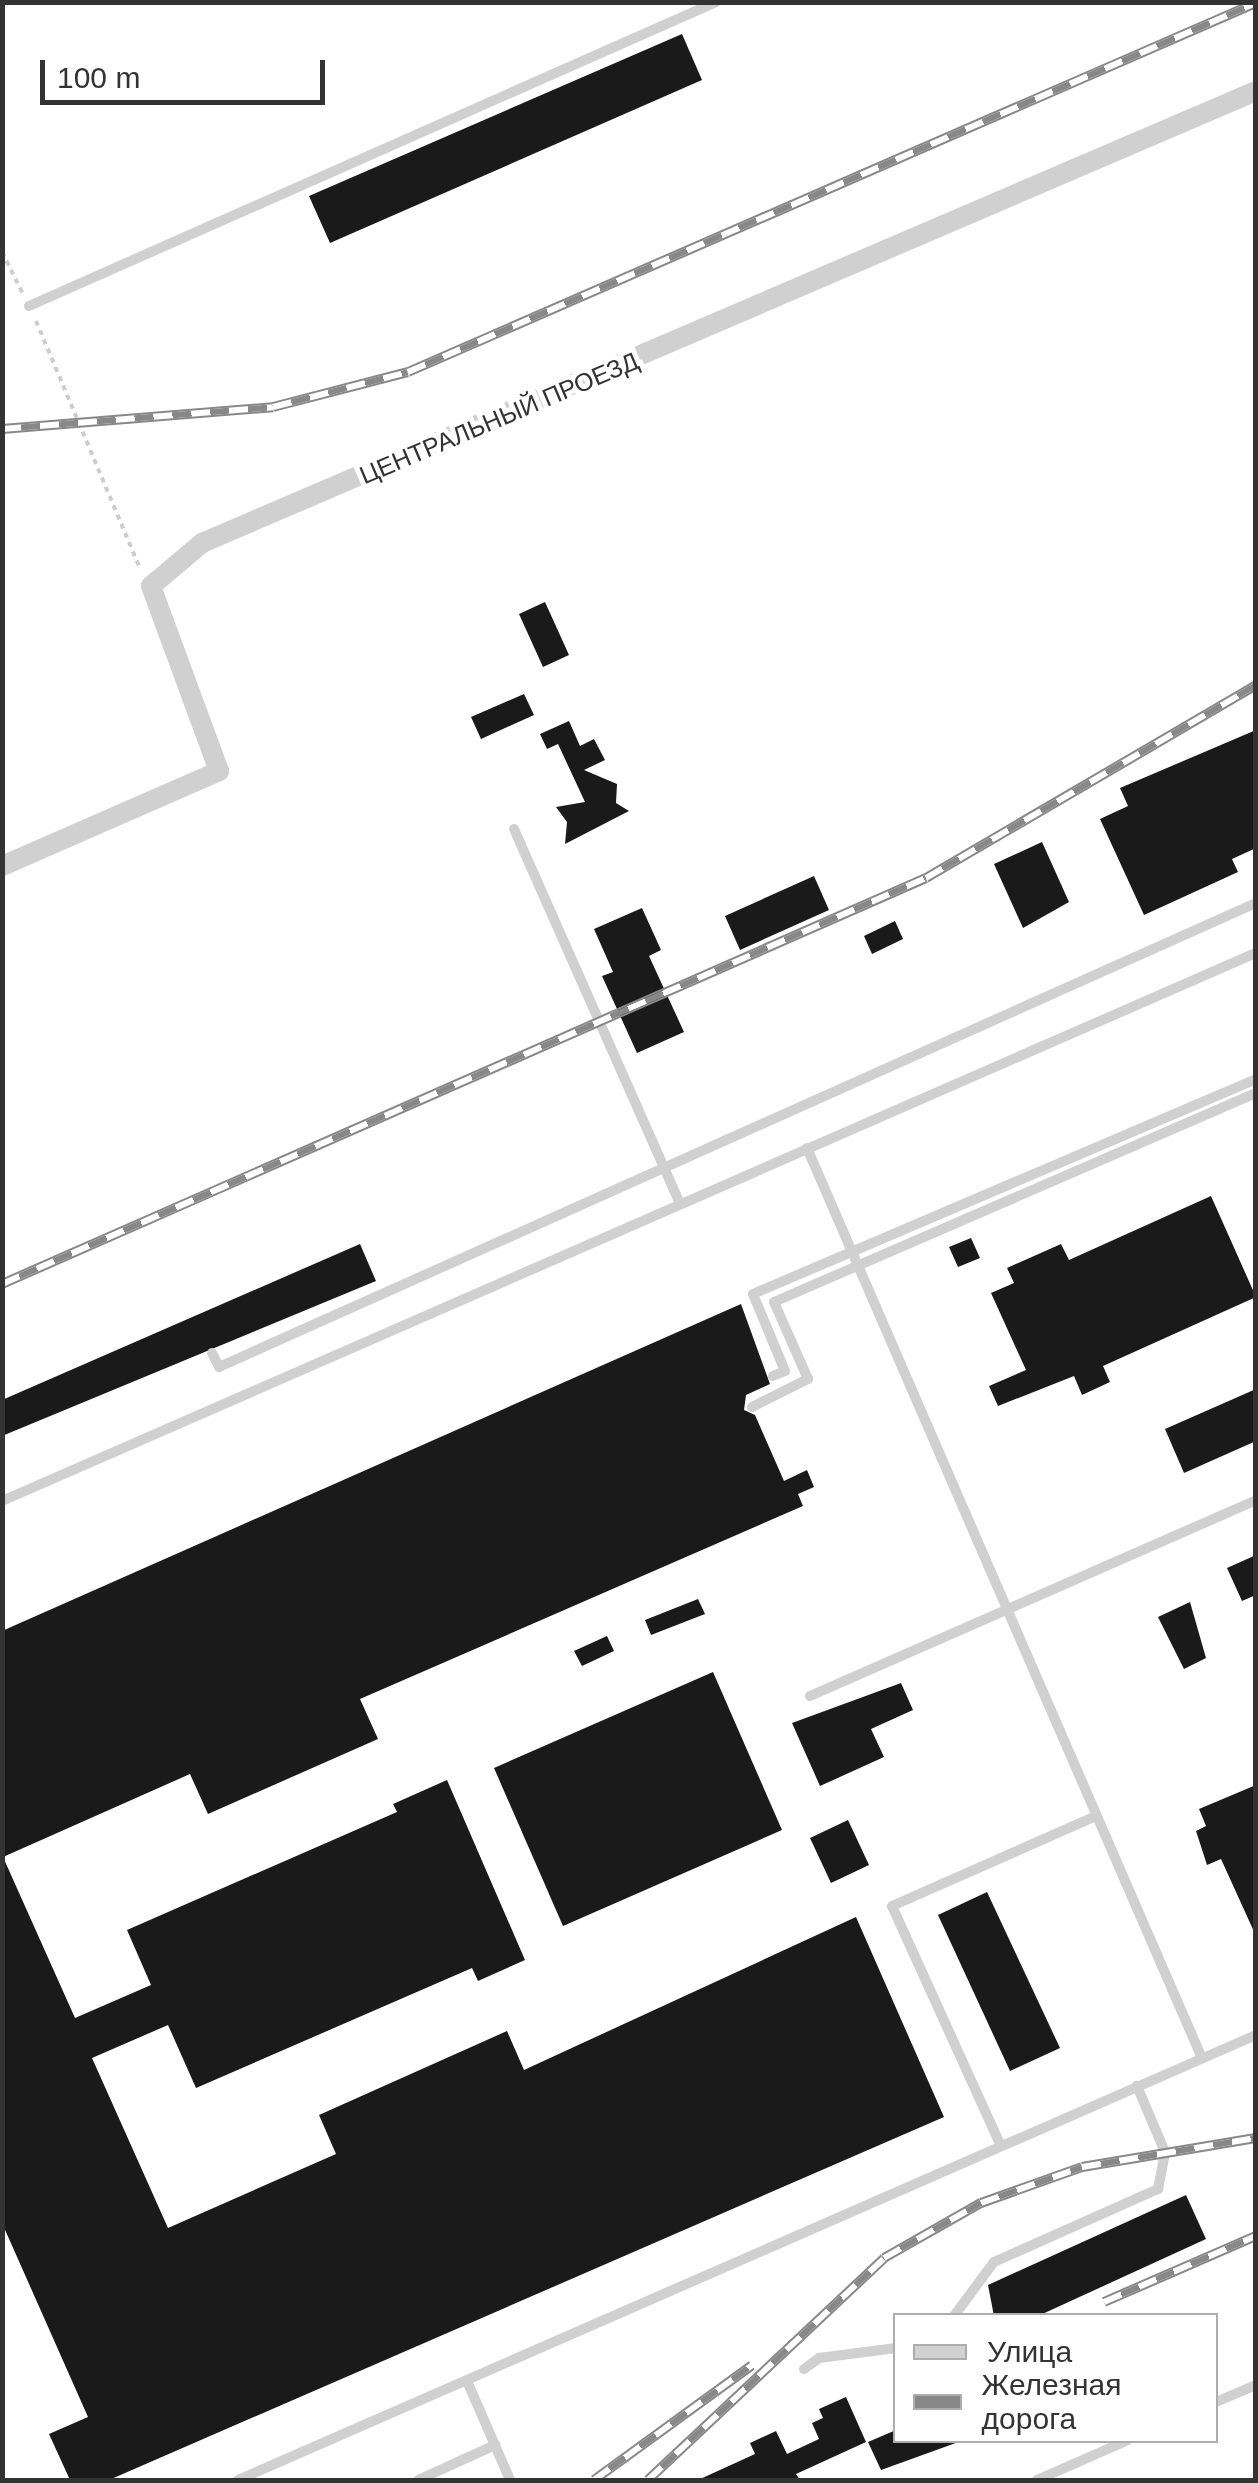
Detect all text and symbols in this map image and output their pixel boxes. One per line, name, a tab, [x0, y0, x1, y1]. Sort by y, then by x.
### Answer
scale bar	[45, 40, 330, 102]
text: 100 m	[57, 61, 140, 94]
street label: ЦЕНТРАЛЬНЫЙ ПРОЕЗД	[355, 346, 643, 490]
legend	[893, 2313, 1218, 2443]
text: Улица	[987, 2335, 1072, 2368]
text: Железная дорога	[982, 2368, 1121, 2435]

